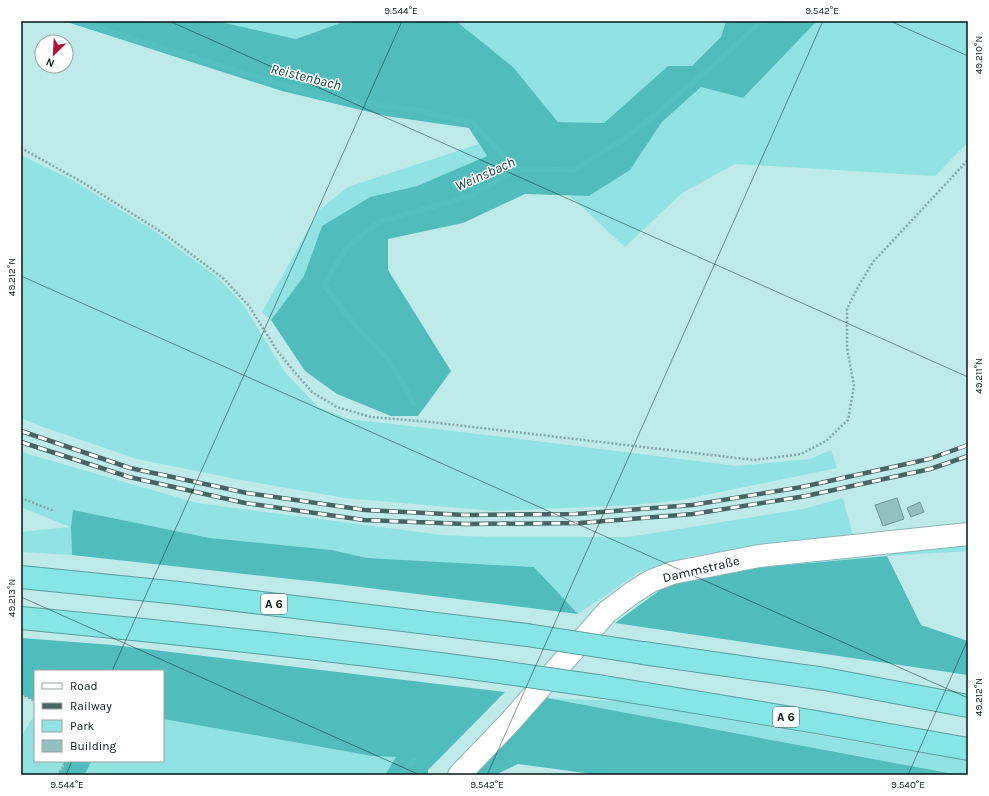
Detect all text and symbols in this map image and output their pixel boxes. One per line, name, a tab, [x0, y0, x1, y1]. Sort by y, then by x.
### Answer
text: 9.544°E	[384, 5, 418, 17]
text: 9.542°E	[805, 5, 839, 17]
north arrow	[34, 34, 74, 74]
text: 49.210°N	[973, 36, 985, 74]
text: N	[44, 55, 56, 70]
water label: Reistenbach	[269, 60, 343, 94]
water label: Weinsbach	[452, 153, 518, 195]
text: 49.212°N	[6, 258, 18, 296]
text: 49.211°N	[973, 358, 985, 394]
street label: Dammstraße	[661, 553, 741, 585]
text: 49.213°N	[6, 579, 18, 617]
road number: A 6	[261, 594, 287, 614]
legend	[34, 670, 164, 762]
text: 49.212°N	[973, 678, 985, 716]
text: Road	[70, 679, 98, 693]
text: Railway	[70, 699, 112, 713]
road number: A 6	[773, 707, 799, 727]
text: Park	[70, 719, 95, 733]
text: Building	[70, 739, 117, 753]
text: 9.544°E	[50, 779, 84, 791]
text: 9.542°E	[470, 779, 504, 791]
text: 9.540°E	[891, 779, 925, 791]

